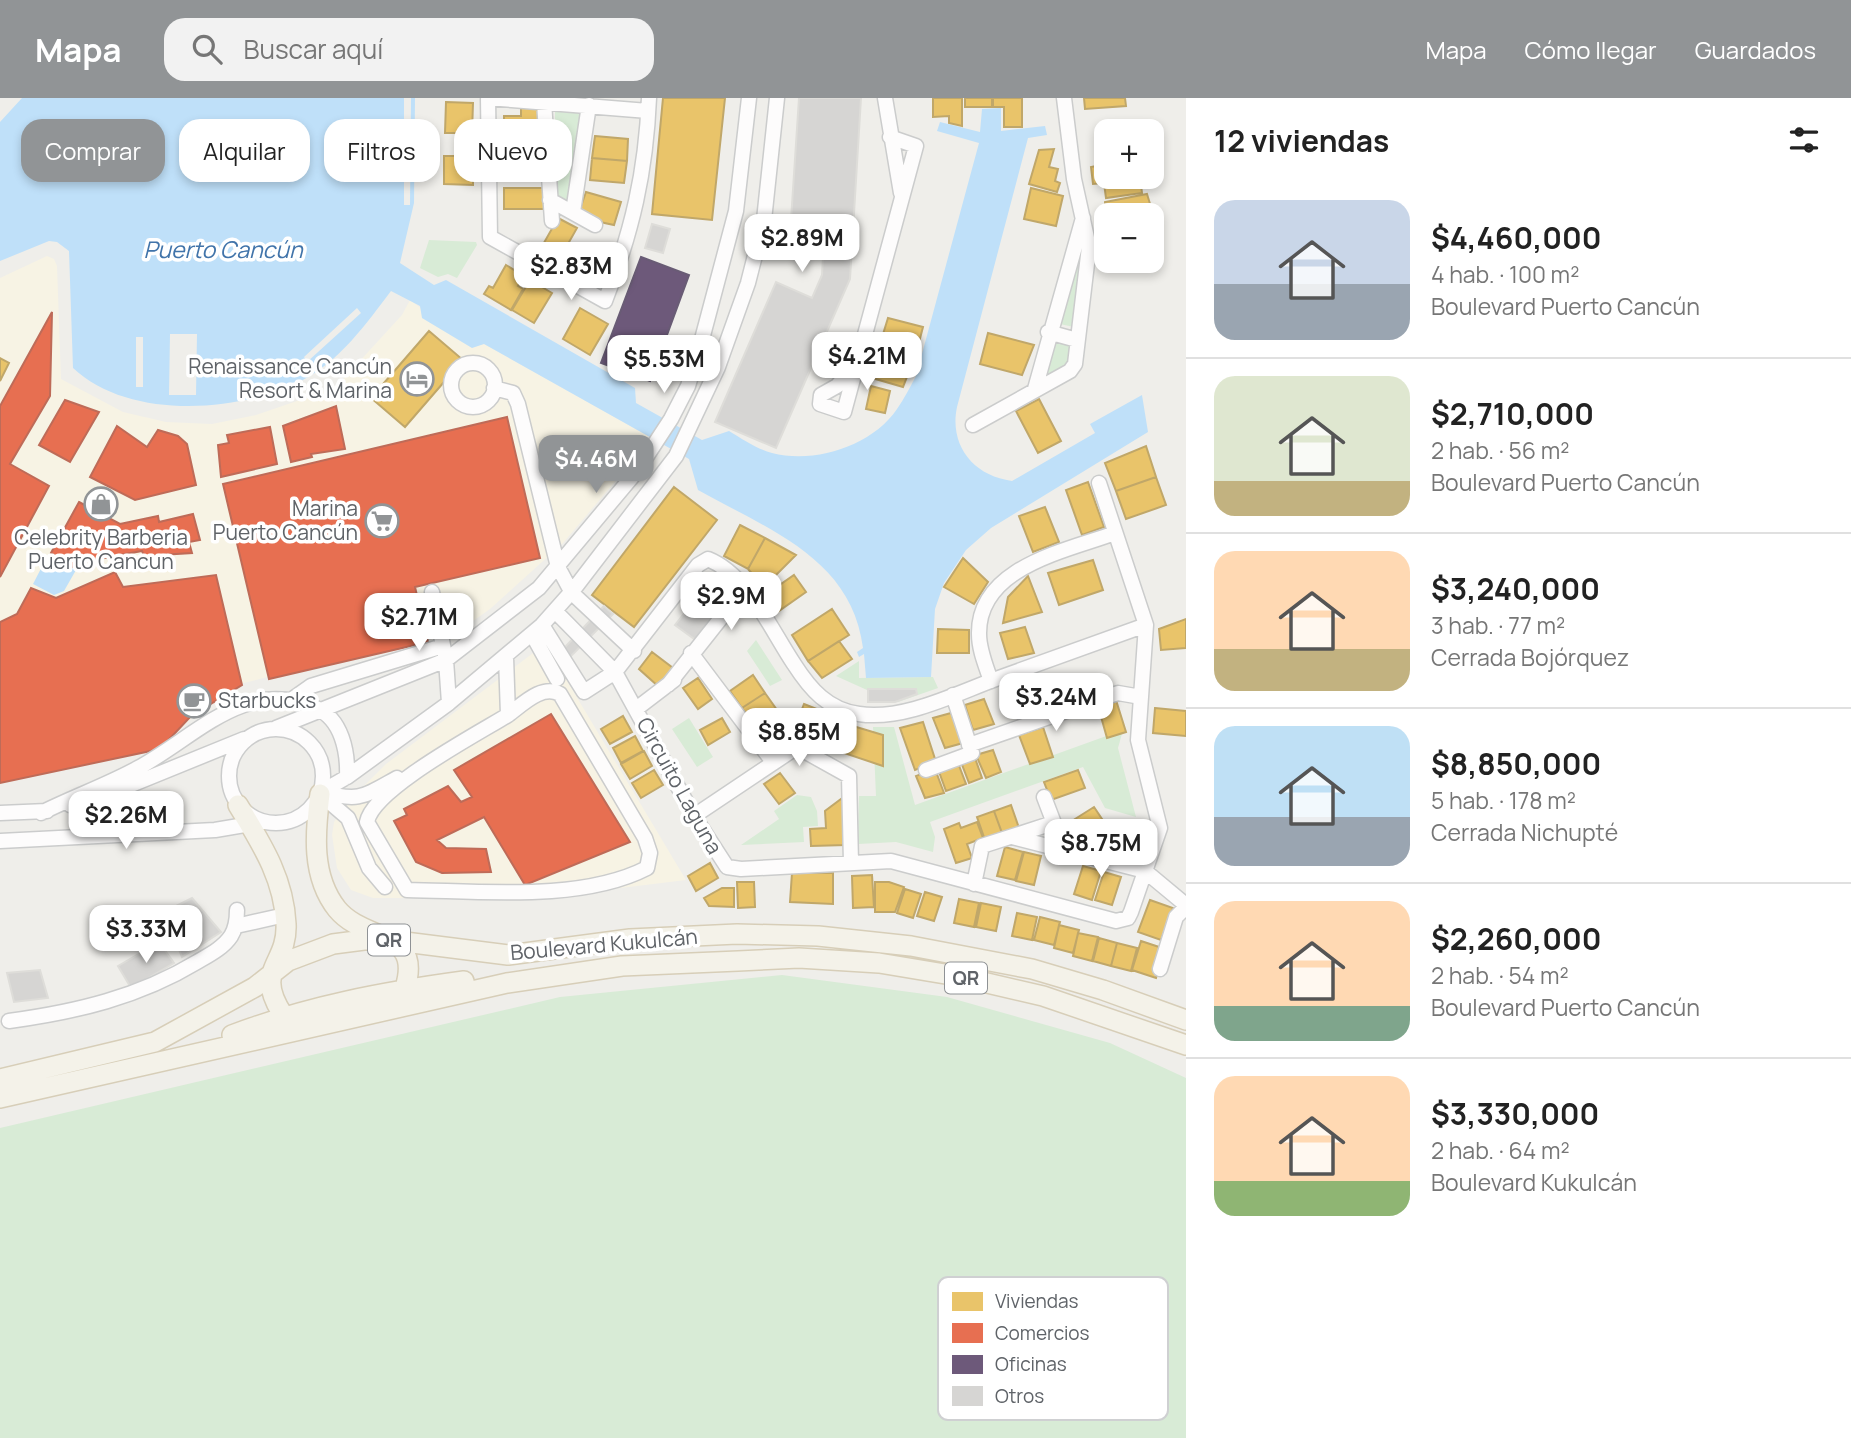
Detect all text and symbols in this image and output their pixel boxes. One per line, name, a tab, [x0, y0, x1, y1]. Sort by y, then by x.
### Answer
search box	[164, 18, 654, 81]
text: Mapa	[35, 27, 122, 72]
icon: search	[188, 30, 226, 68]
text: Buscar aquí	[244, 31, 383, 67]
text: Mapa	[1426, 33, 1487, 66]
text: Cómo llegar	[1525, 33, 1657, 66]
text: Guardados	[1695, 33, 1816, 66]
chip: Comprar	[21, 119, 165, 182]
chip: Alquilar	[179, 119, 310, 182]
chip: Filtros	[324, 119, 440, 182]
chip: Nuevo	[454, 119, 572, 182]
map controls	[1094, 119, 1164, 273]
button: +	[1094, 119, 1164, 189]
text: 12 viviendas	[1214, 120, 1389, 161]
icon: filters	[1785, 121, 1823, 159]
button: −	[1094, 203, 1164, 273]
pin: $2.89M	[745, 214, 859, 274]
text: $4,460,000	[1431, 217, 1602, 258]
text: $2.89M	[760, 221, 844, 253]
icon: home	[1270, 228, 1354, 312]
water label: Puerto Cancún	[143, 233, 304, 265]
pin: $2.83M	[514, 242, 628, 302]
text: $2.83M	[530, 249, 612, 281]
text: 4 hab. · 100 m²	[1431, 258, 1579, 290]
text: Boulevard Puerto Cancún	[1431, 290, 1700, 322]
pin: $4.21M	[810, 332, 924, 392]
pin: $5.53M	[607, 336, 721, 395]
text: $4.21M	[828, 339, 906, 371]
text: $5.53M	[623, 342, 705, 374]
place label: Renaissance Cancún Resort & Marina	[188, 352, 392, 404]
hotel icon: Renaissance Cancún Resort & Marina	[398, 360, 436, 398]
text: $2,710,000	[1431, 393, 1594, 434]
icon: home	[1270, 404, 1354, 488]
text: 2 hab. · 56 m²	[1431, 434, 1569, 466]
pin: $4.46M	[539, 436, 653, 495]
text: $4.46M	[555, 442, 637, 474]
text: Boulevard Puerto Cancún	[1431, 466, 1700, 498]
shop icon: Celebrity Barberia Puerto Cancun	[82, 485, 120, 523]
place label: Marina Puerto Cancún	[213, 494, 358, 546]
supermarket icon: Marina Puerto Cancún	[363, 502, 401, 540]
place label: Celebrity Barberia Puerto Cancun	[14, 523, 188, 575]
text: $3,240,000	[1431, 568, 1600, 609]
pin: $2.9M	[682, 573, 780, 632]
text: $2.9M	[696, 579, 766, 611]
icon: home	[1270, 579, 1354, 663]
pin: $2.71M	[362, 594, 476, 653]
text: $2.71M	[380, 600, 458, 632]
text: 3 hab. · 77 m²	[1431, 609, 1565, 641]
text: Cerrada Bojórquez	[1431, 641, 1629, 673]
pin: $3.24M	[999, 674, 1113, 733]
text: $3.24M	[1015, 680, 1097, 712]
cafe icon: Starbucks	[175, 682, 213, 720]
place label: Starbucks	[218, 686, 316, 714]
pin: $8.85M	[742, 708, 856, 768]
street label: Circuito Laguna	[631, 712, 729, 859]
text: $8.85M	[758, 715, 840, 747]
text: $8,850,000	[1431, 743, 1601, 784]
icon: home	[1270, 754, 1354, 838]
text: 5 hab. · 178 m²	[1431, 784, 1576, 816]
pin: $2.26M	[69, 792, 183, 851]
text: $2.26M	[85, 798, 167, 830]
text: Cerrada Nichupté	[1431, 816, 1618, 848]
pin: $8.75M	[1044, 820, 1158, 879]
text: $8.75M	[1061, 826, 1141, 858]
pin: $3.33M	[89, 906, 203, 965]
text: $3.33M	[105, 912, 187, 944]
text: $2,260,000	[1431, 918, 1601, 959]
street label: Boulevard Kukulcán	[509, 922, 699, 966]
road number: QR	[368, 925, 410, 956]
icon: home	[1270, 929, 1354, 1013]
text: 2 hab. · 54 m²	[1431, 959, 1569, 991]
road number: QR	[945, 962, 987, 993]
text: Boulevard Puerto Cancún	[1431, 991, 1700, 1023]
text: $3,330,000	[1431, 1093, 1599, 1134]
icon: home	[1270, 1104, 1354, 1188]
text: 2 hab. · 64 m²	[1431, 1134, 1570, 1166]
text: Boulevard Kukulcán	[1431, 1166, 1637, 1198]
legend	[938, 1277, 1168, 1420]
text: Viviendas	[995, 1288, 1078, 1314]
text: Comercios	[995, 1320, 1089, 1346]
text: Oficinas	[995, 1351, 1067, 1377]
text: Otros	[995, 1383, 1044, 1409]

